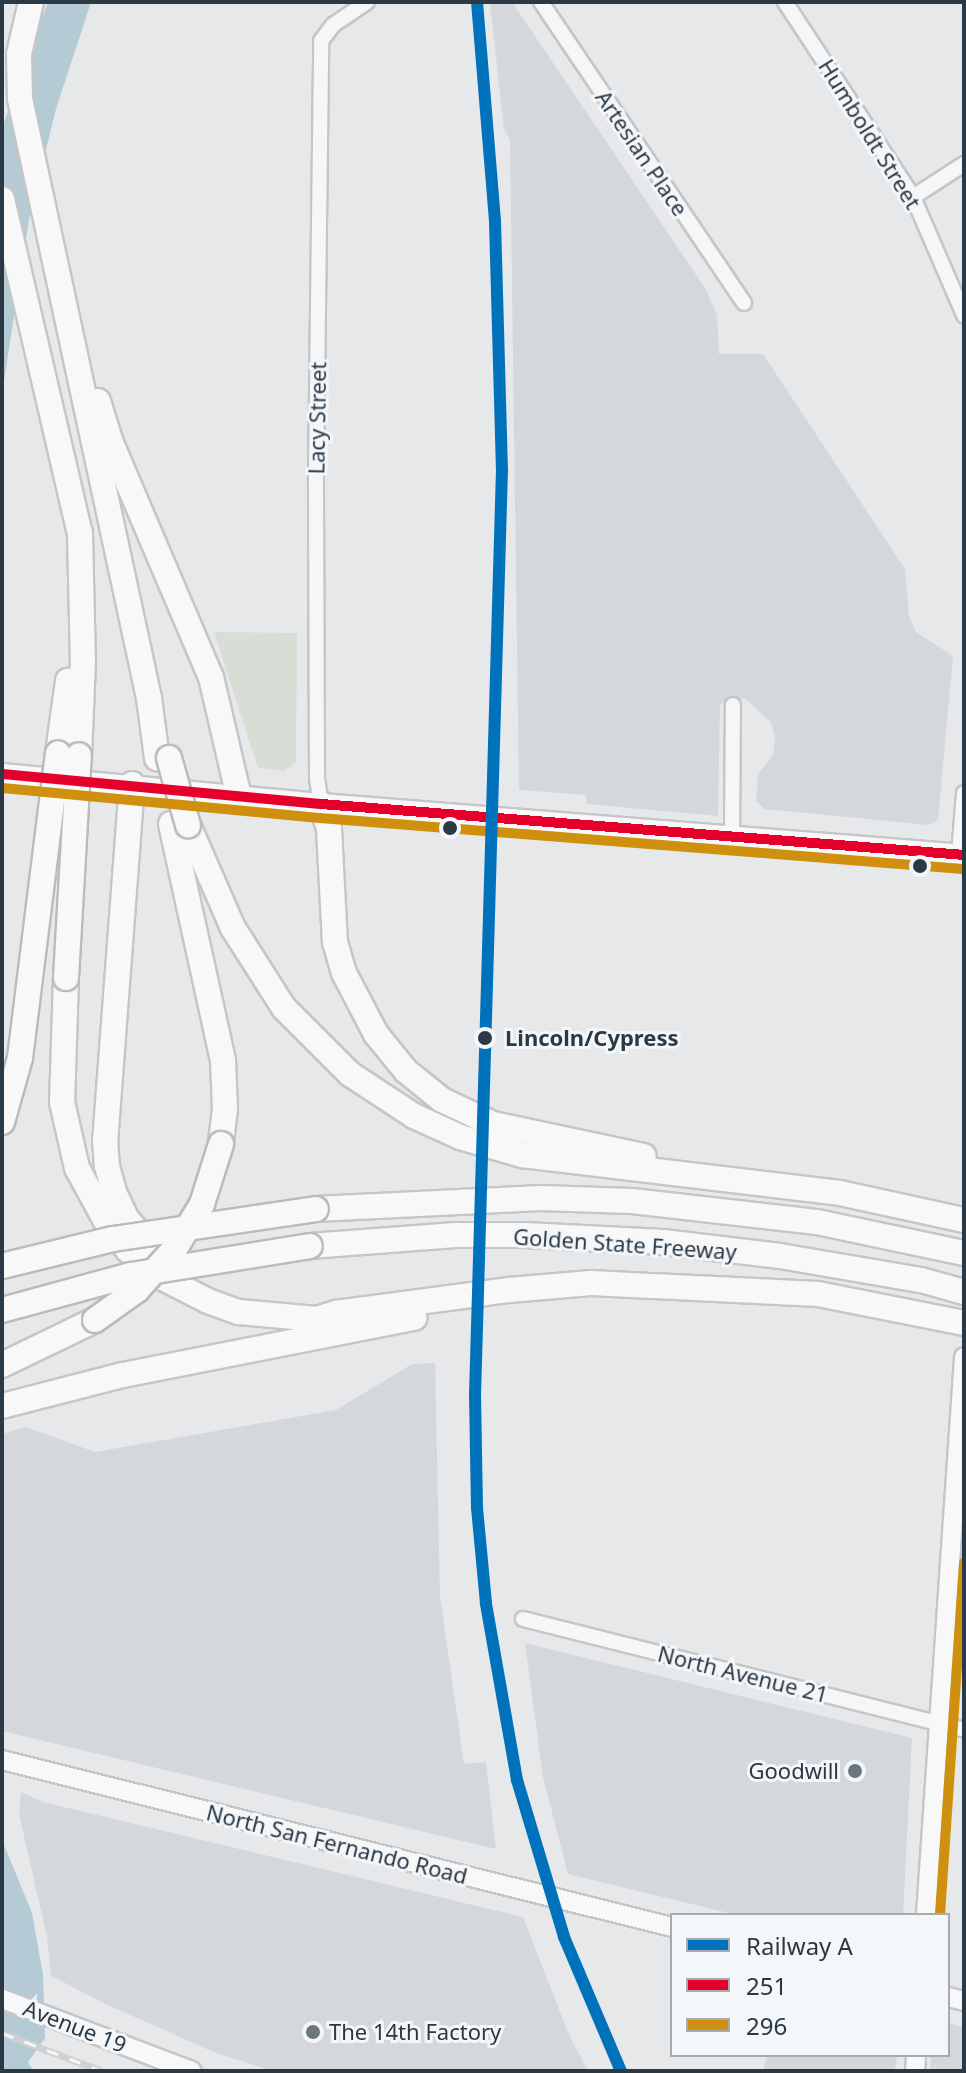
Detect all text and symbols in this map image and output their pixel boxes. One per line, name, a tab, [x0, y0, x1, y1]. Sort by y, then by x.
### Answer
street label: Humboldt Street	[813, 54, 927, 214]
street label: Artesian Place	[590, 85, 694, 221]
street label: Lacy Street	[303, 361, 331, 475]
unlabelled marker	[442, 820, 458, 836]
unlabelled marker	[912, 858, 928, 874]
marker: Lincoln/Cypress	[472, 1025, 498, 1051]
place label: Lincoln/Cypress	[505, 1025, 678, 1051]
street label: Golden State Freeway	[512, 1223, 738, 1265]
street label: North Avenue 21	[655, 1640, 831, 1708]
place label: Goodwill	[749, 1758, 839, 1784]
marker: Goodwill	[846, 1762, 864, 1780]
street label: North San Fernando Road	[204, 1799, 470, 1889]
legend	[670, 1913, 950, 2057]
text: Railway A	[746, 1929, 853, 1962]
text: 251	[746, 1969, 787, 2002]
street label: Avenue 19	[20, 1994, 130, 2058]
text: 296	[746, 2009, 787, 2042]
place label: The 14th Factory	[329, 2019, 501, 2045]
marker: The 14th Factory	[304, 2023, 322, 2041]

